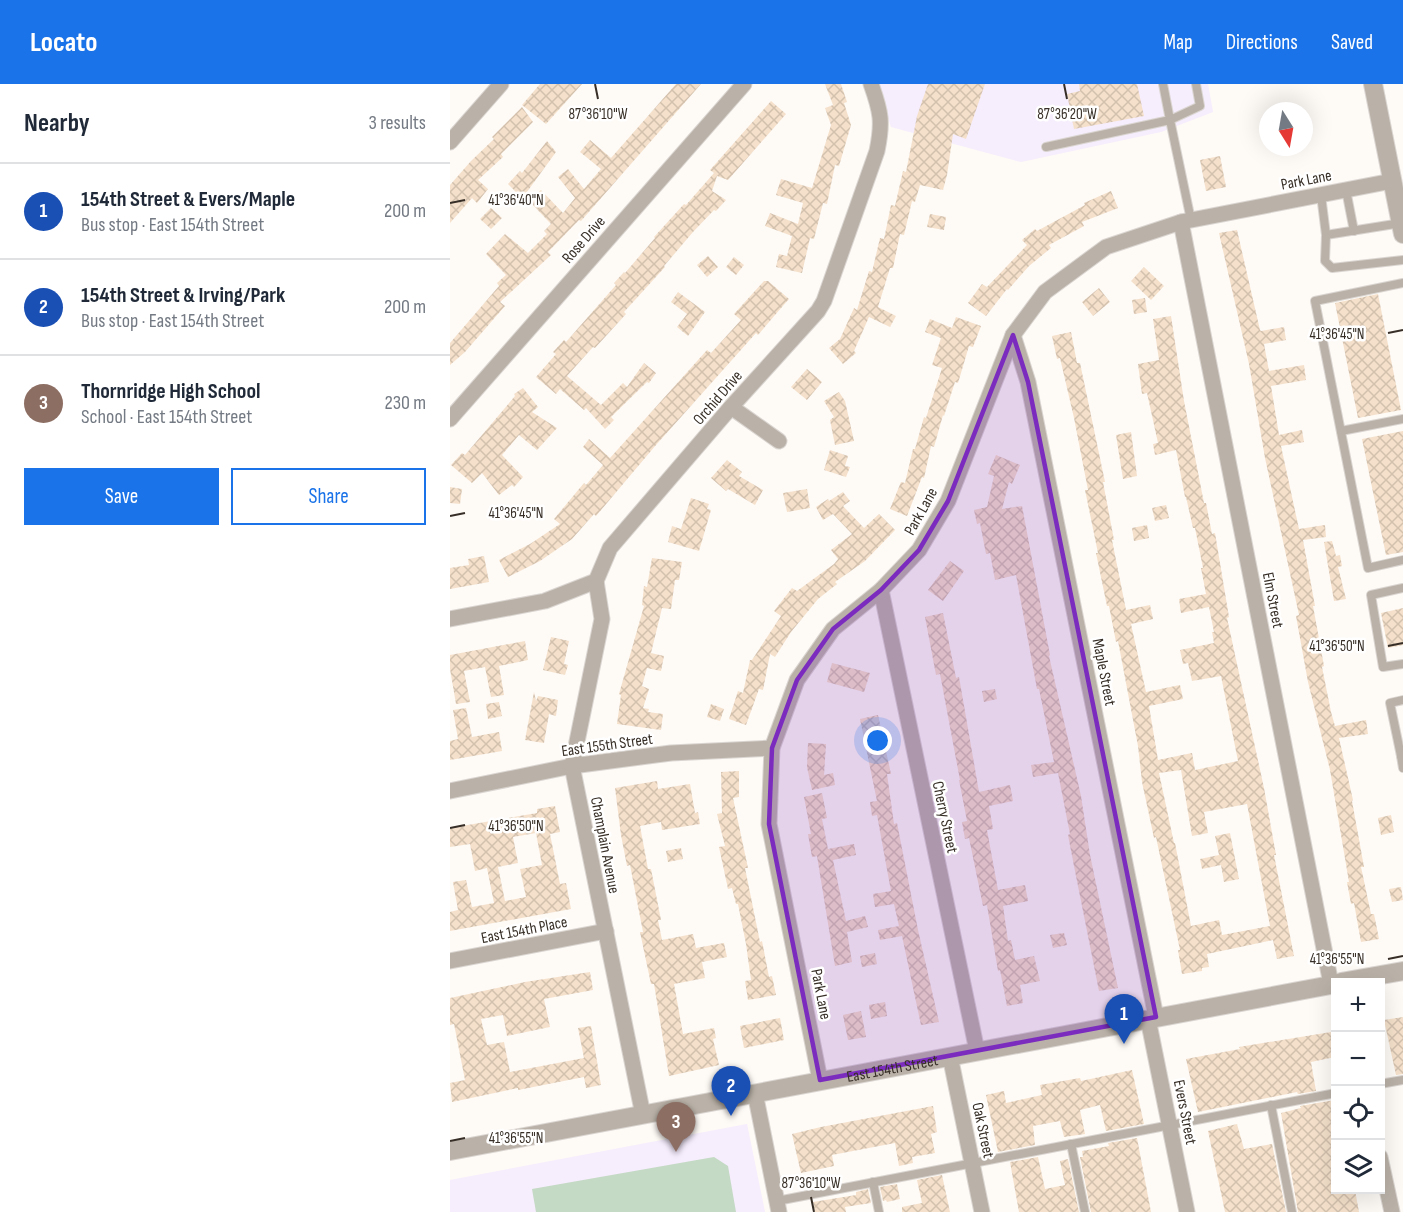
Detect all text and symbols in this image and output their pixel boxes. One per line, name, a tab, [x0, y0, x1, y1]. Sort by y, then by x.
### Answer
text: Locato	[30, 26, 97, 59]
text: Map	[1163, 30, 1193, 55]
text: Directions	[1226, 30, 1298, 55]
text: Saved	[1331, 30, 1373, 55]
north arrow	[1259, 102, 1313, 156]
text: 87°36'10"W	[569, 105, 628, 124]
text: 87°36'20"W	[1037, 105, 1097, 124]
text: Nearby	[24, 108, 90, 139]
text: 3 results	[369, 111, 426, 135]
street label: Park Lane	[1279, 166, 1333, 195]
text: 154th Street & Evers/Maple	[81, 186, 295, 213]
text: 41°36'40"N	[488, 191, 544, 210]
text: 1	[40, 199, 47, 223]
text: 200 m	[384, 199, 426, 223]
street label: Rose Drive	[558, 212, 610, 268]
text: Bus stop · East 154th Street	[81, 213, 264, 237]
text: 154th Street & Irving/Park	[81, 282, 285, 309]
text: 2	[39, 295, 48, 319]
text: 200 m	[384, 295, 426, 319]
text: Bus stop · East 154th Street	[81, 309, 264, 333]
text: 41°36'45"N	[1310, 325, 1364, 344]
street label: Orchid Drive	[689, 367, 747, 429]
text: Thornridge High School	[81, 378, 261, 405]
text: 3	[39, 391, 48, 415]
text: 230 m	[384, 391, 426, 415]
text: School · East 154th Street	[81, 405, 252, 429]
button: Save	[24, 468, 219, 525]
button: Share	[231, 468, 426, 525]
street label: Park Lane	[901, 485, 942, 539]
text: 41°36'45"N	[489, 504, 543, 523]
street label: Elm Street	[1258, 571, 1287, 630]
street label: Maple Street	[1088, 637, 1119, 708]
text: 41°36'50"N	[1309, 637, 1365, 656]
your location	[863, 726, 892, 755]
street label: East 155th Street	[560, 730, 654, 761]
street label: Cherry Street	[928, 780, 961, 855]
street label: Champlain Avenue	[586, 795, 623, 895]
text: 41°36'50"N	[488, 817, 544, 836]
street label: East 154th Place	[480, 913, 569, 948]
text: 41°36'55"N	[1310, 950, 1364, 969]
street label: Park Lane	[806, 967, 835, 1021]
map controls	[1331, 978, 1385, 1194]
button: +	[1331, 978, 1385, 1032]
pin: 1	[1104, 994, 1144, 1044]
button: −	[1331, 1032, 1385, 1086]
street label: East 154th Street	[845, 1051, 940, 1087]
pin: 2	[712, 1066, 750, 1116]
street label: Evers Street	[1169, 1078, 1200, 1146]
button: locate	[1331, 1086, 1385, 1140]
street label: Oak Street	[967, 1101, 998, 1160]
pin: 3	[656, 1102, 696, 1152]
text: 41°36'55"N	[489, 1129, 543, 1148]
button: layers	[1331, 1140, 1385, 1194]
text: 87°36'10"W	[782, 1174, 841, 1193]

